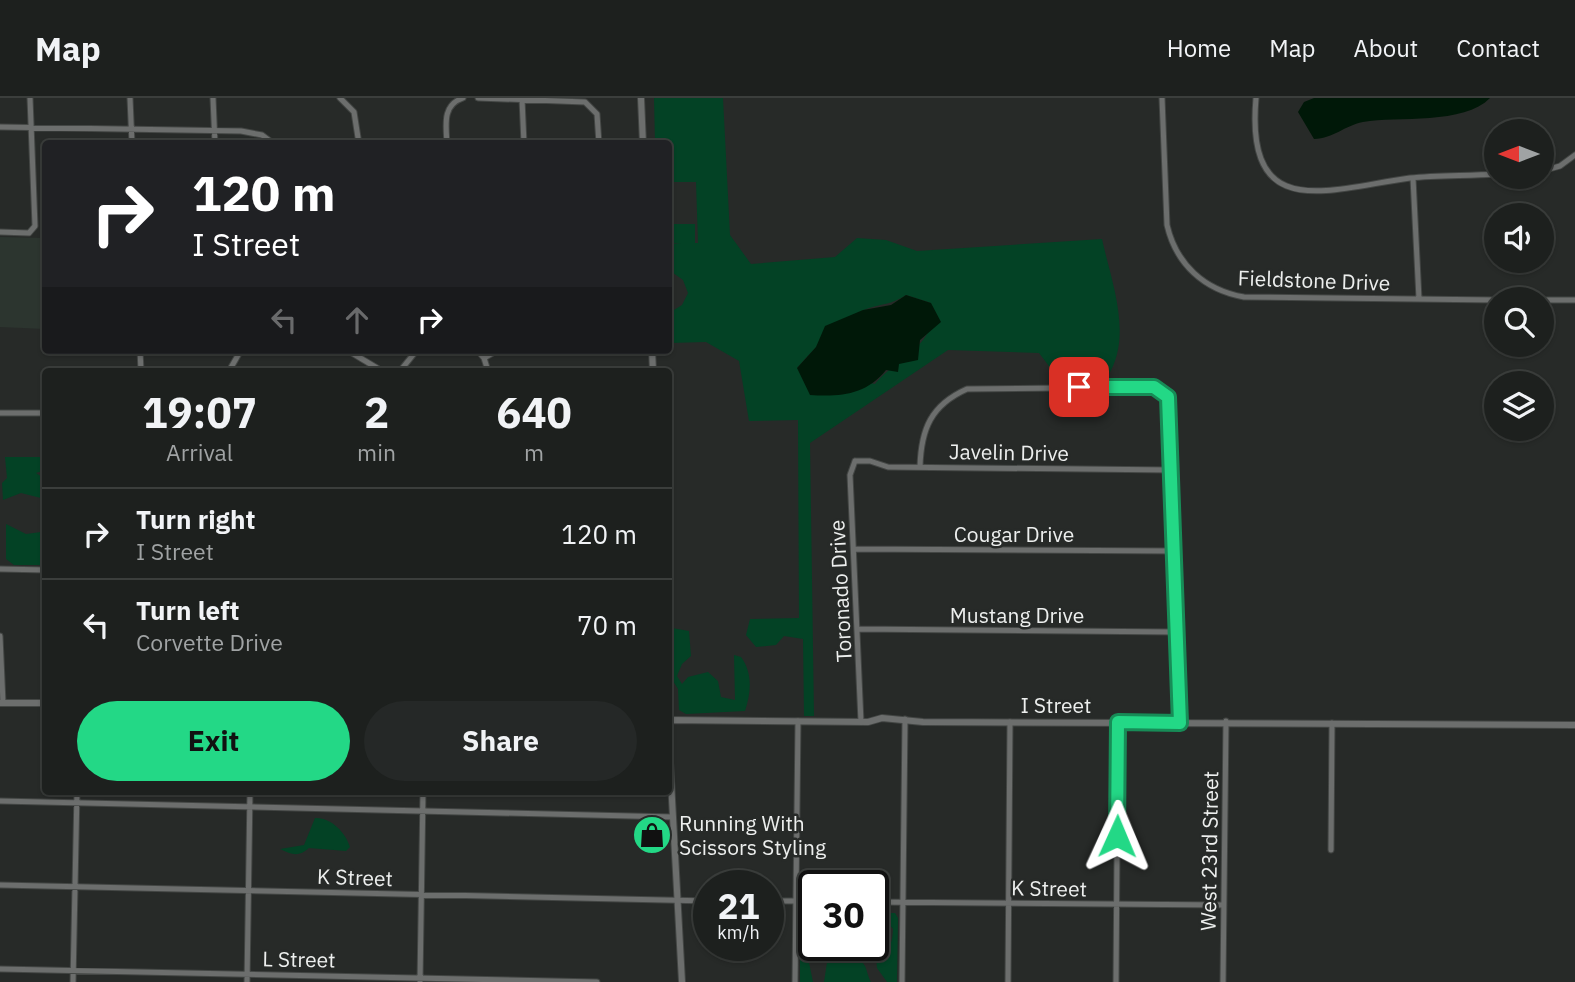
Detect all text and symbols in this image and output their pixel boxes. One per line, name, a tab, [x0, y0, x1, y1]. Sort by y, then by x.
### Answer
text: Map	[35, 27, 101, 70]
text: Home	[1167, 32, 1231, 64]
text: Map	[1269, 32, 1315, 64]
text: About	[1353, 32, 1418, 64]
text: Contact	[1456, 32, 1540, 64]
north arrow	[1484, 119, 1554, 189]
map controls	[1484, 119, 1554, 441]
text: 120 m	[192, 161, 336, 224]
icon: right	[77, 168, 168, 259]
button: sound	[1484, 203, 1554, 273]
text: I Street	[192, 223, 300, 265]
street label: Fieldstone Drive	[1237, 263, 1391, 297]
button: search	[1484, 287, 1554, 357]
icon: left	[265, 301, 303, 339]
icon: ahead	[338, 301, 376, 339]
icon: right	[411, 301, 449, 339]
pin	[1049, 357, 1109, 417]
icon: arrive	[1060, 368, 1098, 406]
button: layers	[1484, 371, 1554, 441]
text: 19:07	[142, 385, 257, 440]
text: 2	[364, 385, 389, 440]
text: 640	[496, 385, 572, 440]
text: Arrival	[166, 437, 233, 467]
text: min	[357, 437, 396, 467]
text: m	[524, 437, 544, 467]
street label: Javelin Drive	[949, 437, 1069, 467]
text: Turn right	[136, 502, 255, 536]
icon: right	[77, 515, 115, 553]
text: 120 m	[561, 517, 637, 551]
street label: Toronado Drive	[822, 519, 858, 663]
street label: Cougar Drive	[954, 520, 1074, 548]
text: I Street	[136, 536, 214, 566]
text: Turn left	[136, 593, 239, 627]
street label: Mustang Drive	[950, 601, 1084, 629]
icon: left	[77, 606, 115, 644]
text: 70 m	[577, 608, 637, 642]
text: Corvette Drive	[136, 627, 283, 657]
street label: I Street	[1021, 691, 1091, 719]
button: Exit	[77, 701, 350, 781]
button: Share	[364, 701, 637, 781]
street label: West 23rd Street	[1194, 771, 1224, 931]
position arrow	[1080, 799, 1154, 873]
place label: Running With Scissors Styling	[679, 809, 826, 861]
shop icon: Running With Scissors Styling	[631, 814, 673, 856]
street label: K Street	[317, 862, 393, 892]
speed limit sign: 30	[798, 870, 889, 961]
street label: K Street	[1011, 873, 1087, 903]
text: 21	[717, 883, 760, 929]
text: km/h	[717, 921, 760, 944]
street label: L Street	[262, 944, 336, 974]

